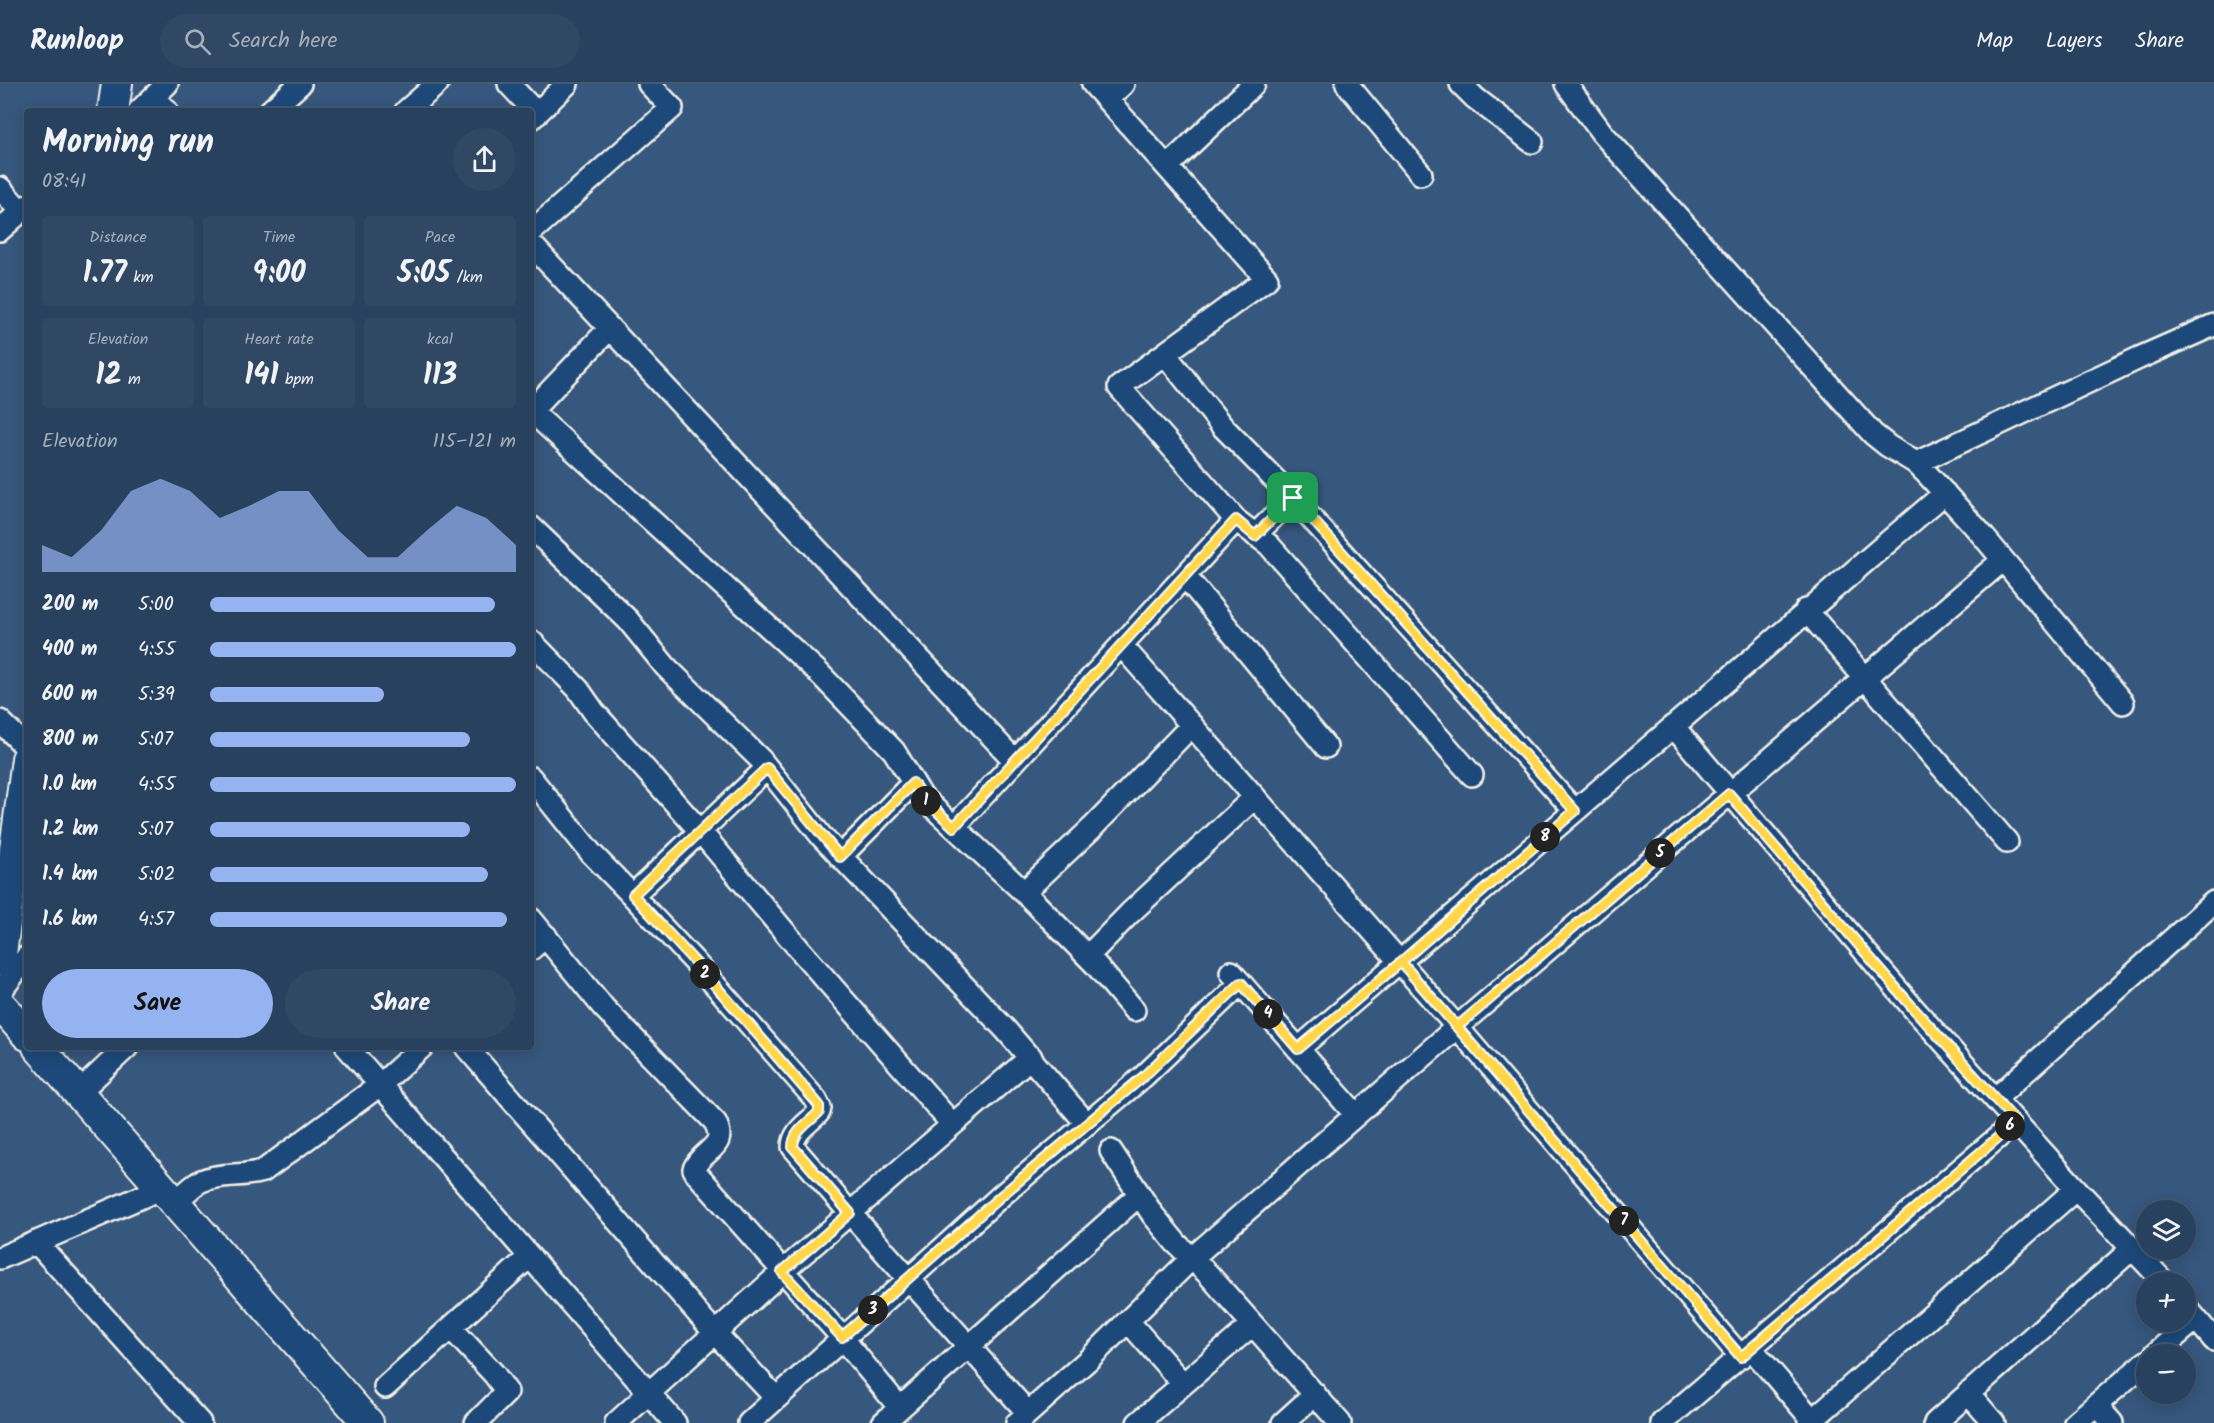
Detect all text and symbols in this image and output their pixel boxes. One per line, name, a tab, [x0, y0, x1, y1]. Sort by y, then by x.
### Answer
search box	[160, 14, 580, 68]
text: Runloop	[30, 19, 124, 64]
text: Search here	[229, 24, 337, 59]
icon: search	[181, 25, 214, 58]
text: Map	[1976, 25, 2013, 58]
text: Layers	[2046, 25, 2102, 58]
text: Share	[2135, 25, 2184, 58]
text: Morning run	[42, 117, 214, 170]
button: share	[453, 128, 516, 191]
text: 08:41	[42, 166, 86, 198]
text: Distance	[89, 225, 147, 250]
text: Time	[263, 225, 295, 250]
text: Pace	[425, 225, 455, 250]
text: 1.77	[82, 250, 127, 298]
text: 9:00	[252, 250, 306, 298]
text: 5:05	[397, 250, 450, 298]
text: km	[127, 265, 154, 290]
text: /km	[450, 265, 483, 290]
text: Elevation	[88, 327, 148, 352]
text: Heart rate	[244, 327, 314, 352]
text: kcal	[427, 327, 453, 352]
text: 12	[95, 352, 122, 400]
text: 141	[244, 352, 279, 400]
text: 113	[423, 352, 457, 400]
text: m	[122, 367, 141, 392]
text: bpm	[279, 367, 314, 392]
text: Elevation	[42, 426, 118, 458]
text: 115–121 m	[432, 426, 516, 458]
pin	[1267, 472, 1318, 523]
icon: arrive	[1276, 481, 1309, 514]
text: 200 m	[42, 589, 98, 621]
text: 5:00	[138, 589, 174, 621]
text: 400 m	[42, 634, 98, 666]
text: 4:55	[138, 634, 175, 666]
text: 600 m	[42, 679, 97, 711]
text: 5:39	[138, 679, 175, 711]
text: 800 m	[42, 724, 98, 756]
text: 5:07	[138, 724, 173, 756]
text: 1.0 km	[42, 769, 97, 801]
text: 4:55	[138, 769, 175, 801]
pin: 1	[911, 786, 941, 816]
text: 1	[924, 788, 928, 813]
text: 1.2 km	[42, 814, 98, 846]
text: 5:07	[138, 814, 173, 846]
pin: 8	[1530, 822, 1560, 852]
text: 8	[1540, 824, 1550, 849]
pin: 5	[1645, 838, 1675, 868]
text: 5	[1656, 840, 1664, 865]
text: 1.4 km	[42, 859, 98, 891]
text: 5:02	[138, 859, 175, 891]
text: 1.6 km	[42, 904, 98, 936]
text: 4:57	[138, 904, 174, 936]
pin: 2	[690, 959, 720, 989]
text: 2	[700, 961, 710, 986]
button: Save	[42, 969, 273, 1038]
button: Share	[285, 969, 516, 1038]
pin: 4	[1253, 999, 1283, 1029]
text: 4	[1264, 1001, 1272, 1026]
pin: 6	[1995, 1111, 2025, 1141]
text: 6	[2006, 1113, 2014, 1138]
map controls	[2136, 1200, 2196, 1404]
button: layers	[2136, 1200, 2196, 1260]
pin: 7	[1609, 1206, 1639, 1236]
text: 7	[1620, 1208, 1628, 1233]
button: +	[2136, 1272, 2196, 1332]
pin: 3	[858, 1295, 888, 1325]
text: 3	[869, 1297, 877, 1322]
button: −	[2136, 1344, 2196, 1404]

